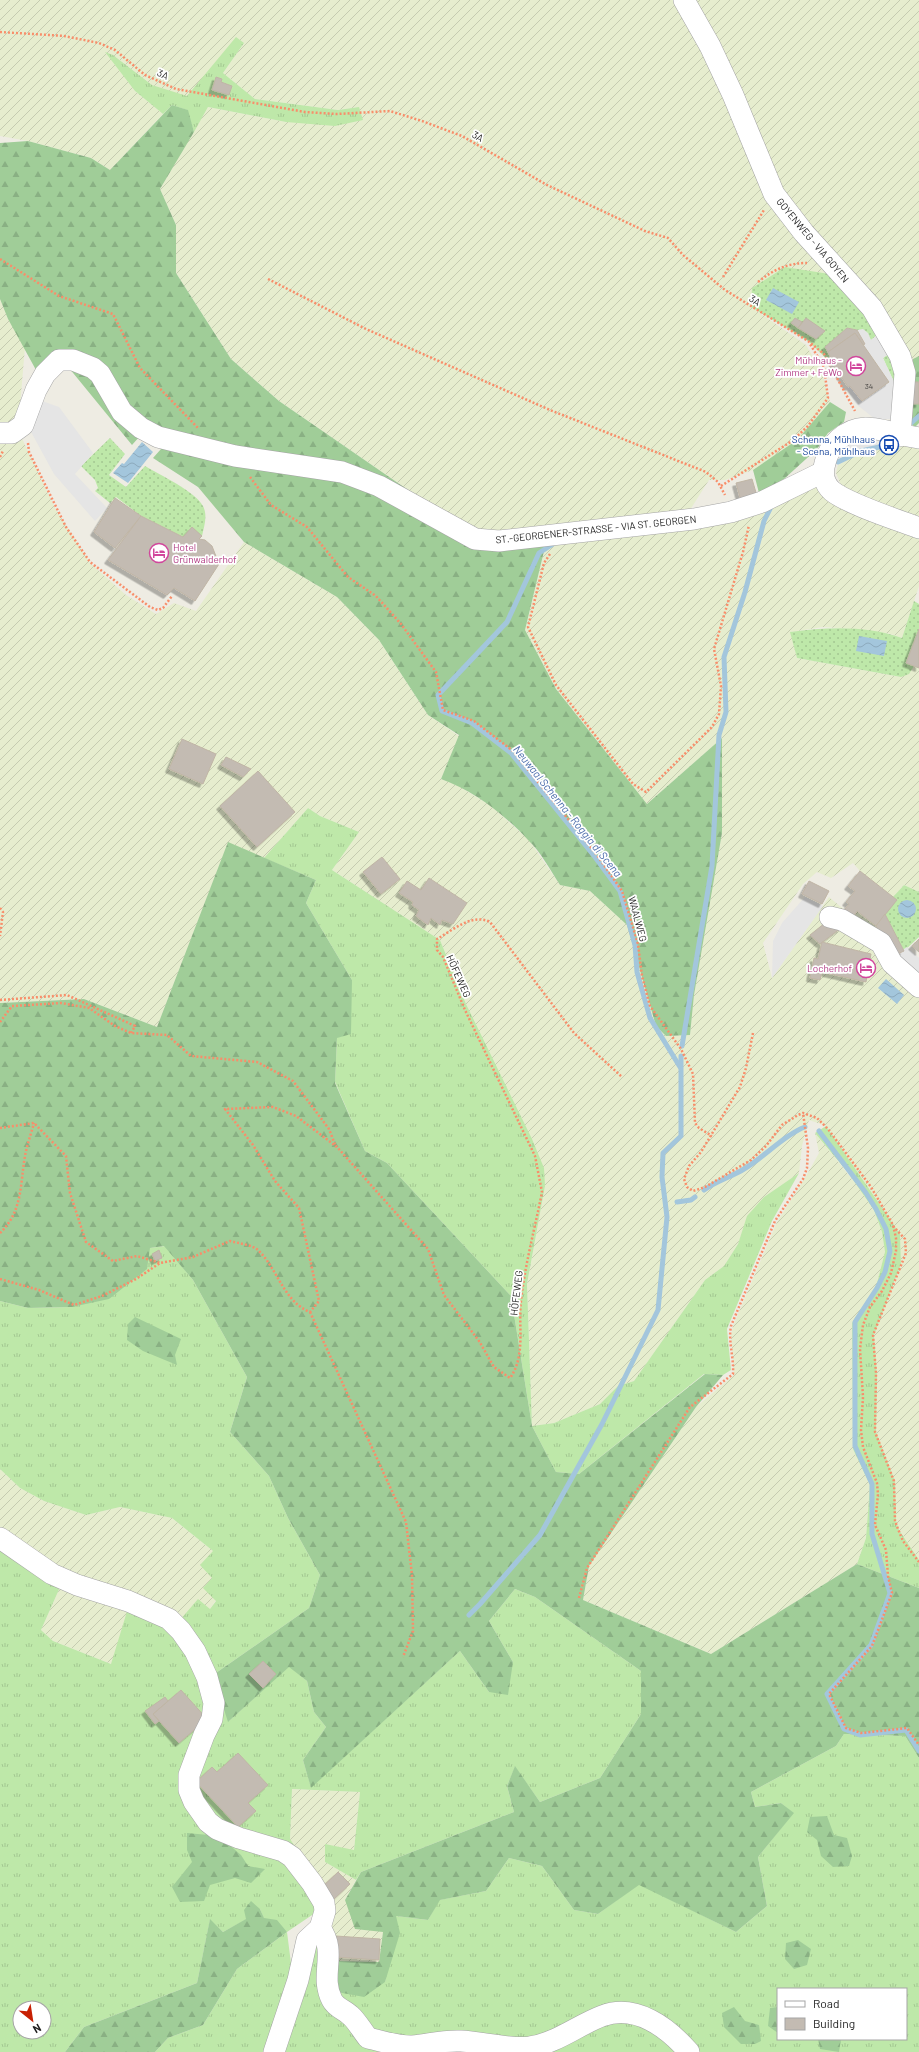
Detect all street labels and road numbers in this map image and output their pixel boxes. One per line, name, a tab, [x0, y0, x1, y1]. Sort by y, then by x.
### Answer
street label: 3A	[155, 66, 171, 82]
street label: 3A	[470, 128, 486, 144]
street label: GOYENWEG - VIA GOYEN	[774, 195, 852, 285]
street label: 3A	[747, 292, 763, 308]
street label: ST.-GEORGENER-STRASSE - VIA ST. GEORGEN	[495, 512, 697, 546]
street label: WAALWEG	[626, 895, 650, 943]
street label: HÖFEWEG	[444, 953, 474, 999]
street label: HÖFEWEG	[507, 1270, 525, 1316]

